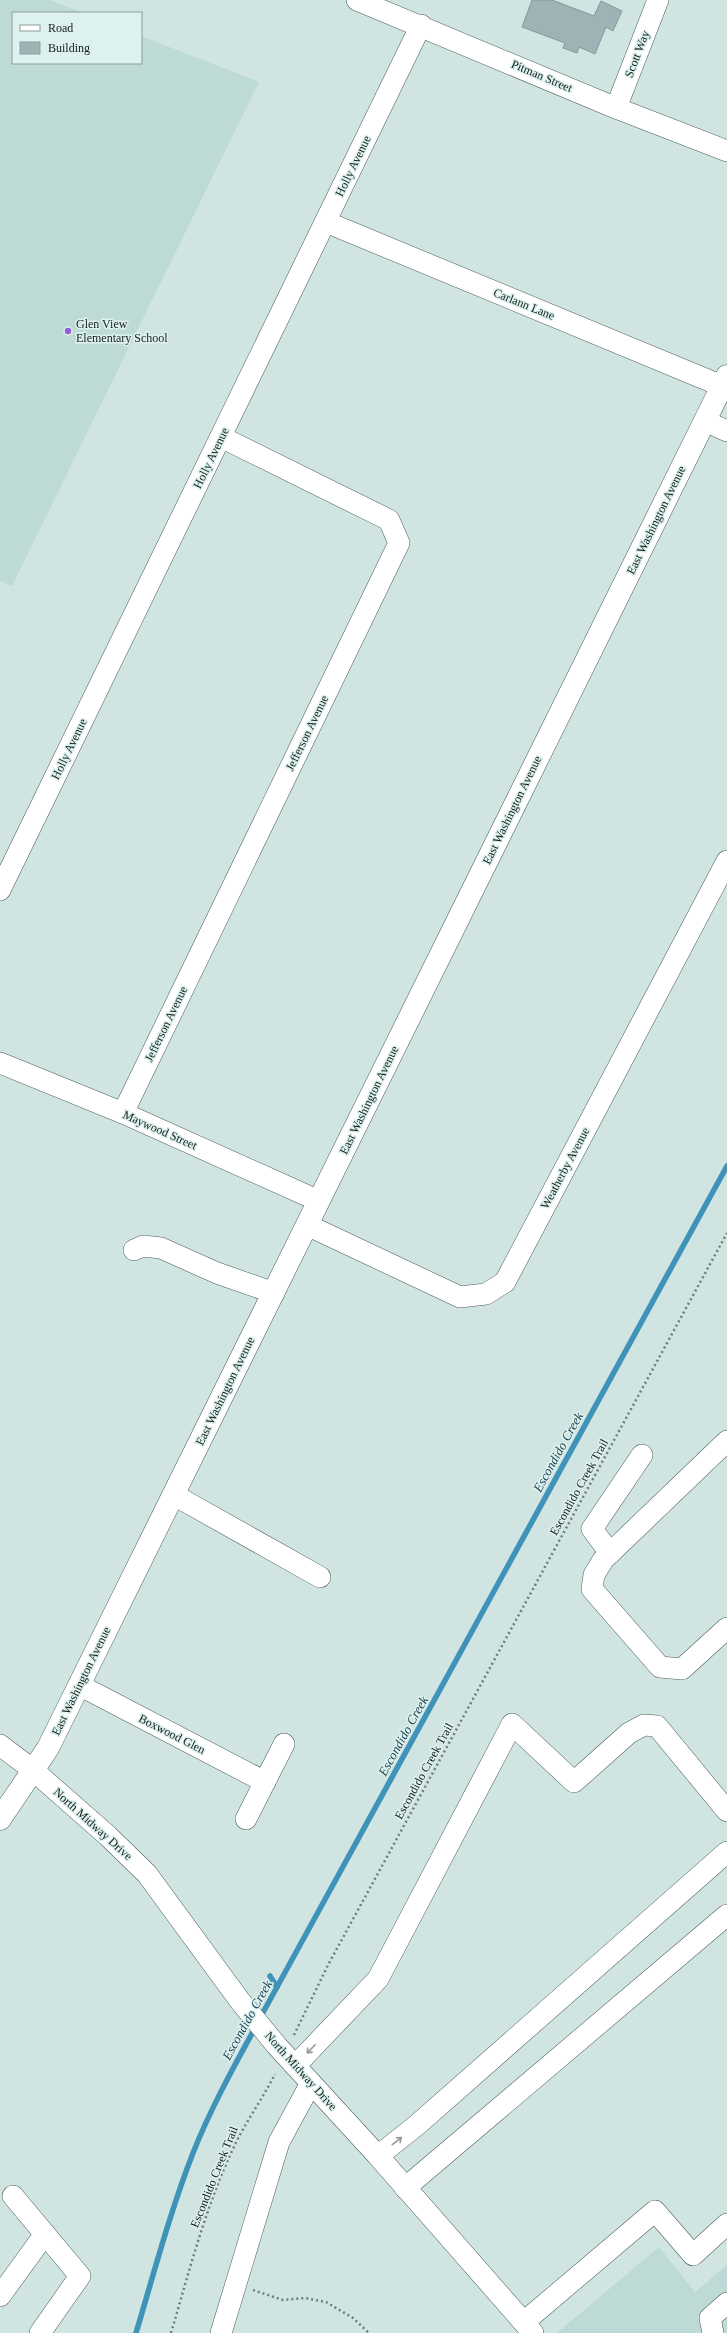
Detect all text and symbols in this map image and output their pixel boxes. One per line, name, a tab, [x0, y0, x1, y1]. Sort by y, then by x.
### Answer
legend	[12, 12, 142, 64]
text: Road	[48, 21, 73, 35]
street label: Scott Way	[622, 29, 652, 79]
text: Building	[48, 41, 90, 55]
street label: Pitman Street	[509, 57, 575, 95]
street label: Holly Avenue	[332, 133, 374, 199]
street label: Carlann Lane	[491, 285, 557, 323]
place label: Glen View Elementary School	[76, 317, 168, 345]
marker: Glen View Elementary School	[63, 326, 73, 336]
street label: Holly Avenue	[190, 425, 232, 491]
street label: East Washington Avenue	[624, 463, 688, 577]
street label: Jefferson Avenue	[283, 693, 331, 773]
street label: Holly Avenue	[48, 716, 90, 782]
street label: East Washington Avenue	[480, 753, 544, 867]
street label: Jefferson Avenue	[142, 984, 190, 1064]
street label: East Washington Avenue	[337, 1043, 401, 1157]
street label: Maywood Street	[121, 1107, 200, 1153]
street label: Weatherby Avenue	[538, 1125, 592, 1211]
street label: East Washington Avenue	[193, 1334, 257, 1448]
water label: Escondido Creek	[529, 1409, 586, 1495]
street label: Escondido Creek Trail	[547, 1436, 612, 1538]
street label: East Washington Avenue	[49, 1624, 113, 1738]
water label: Escondido Creek	[374, 1693, 431, 1779]
street label: Boxwood Glen	[136, 1711, 208, 1757]
street label: Escondido Creek Trail	[392, 1720, 457, 1822]
street label: North Midway Drive	[51, 1785, 135, 1863]
water label: Escondido Creek	[218, 1977, 275, 2063]
street label: North Midway Drive	[262, 2029, 340, 2113]
one-way arrow	[307, 2044, 316, 2054]
street label: Escondido Creek Trail	[187, 2124, 241, 2230]
one-way arrow	[392, 2136, 403, 2145]

